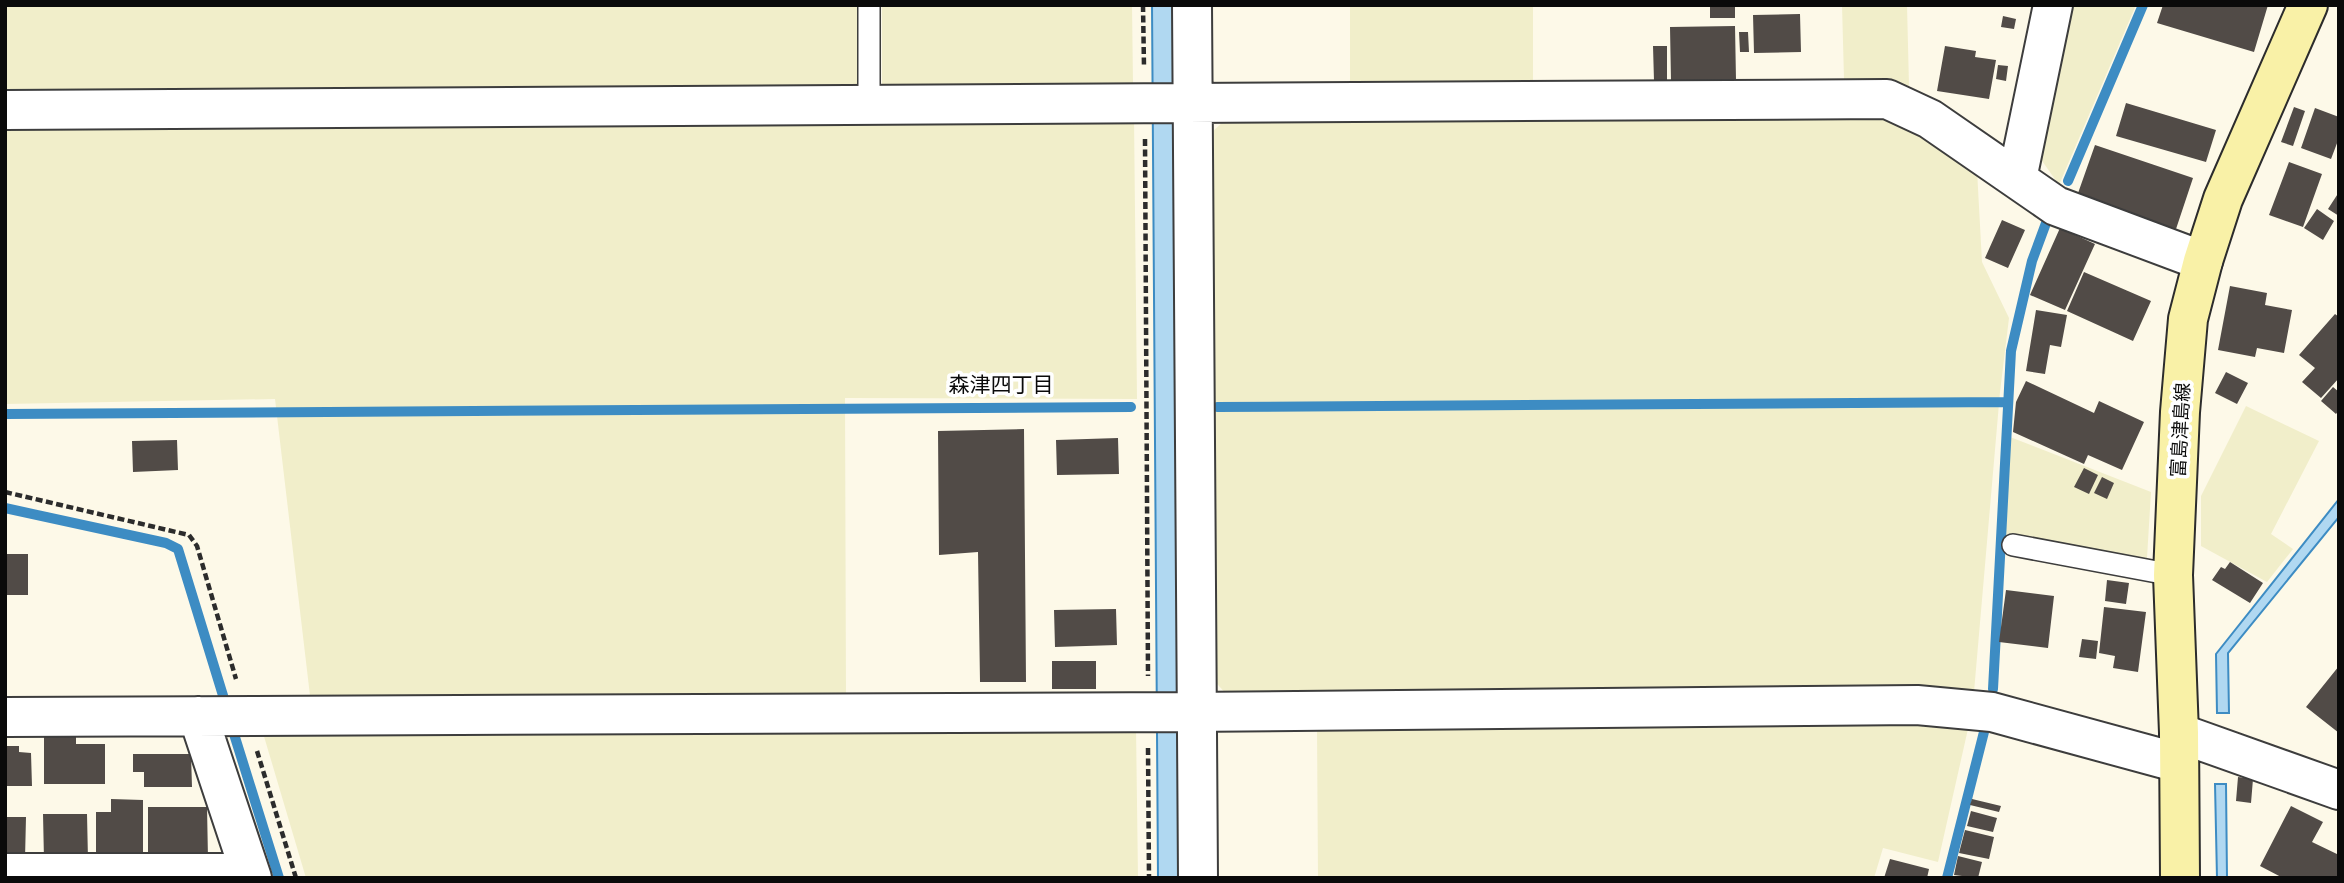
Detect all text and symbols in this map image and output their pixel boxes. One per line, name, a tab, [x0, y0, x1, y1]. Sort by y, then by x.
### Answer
district label: 森津四丁目	[949, 370, 1054, 398]
street label: 富島津島線	[2165, 382, 2195, 478]

